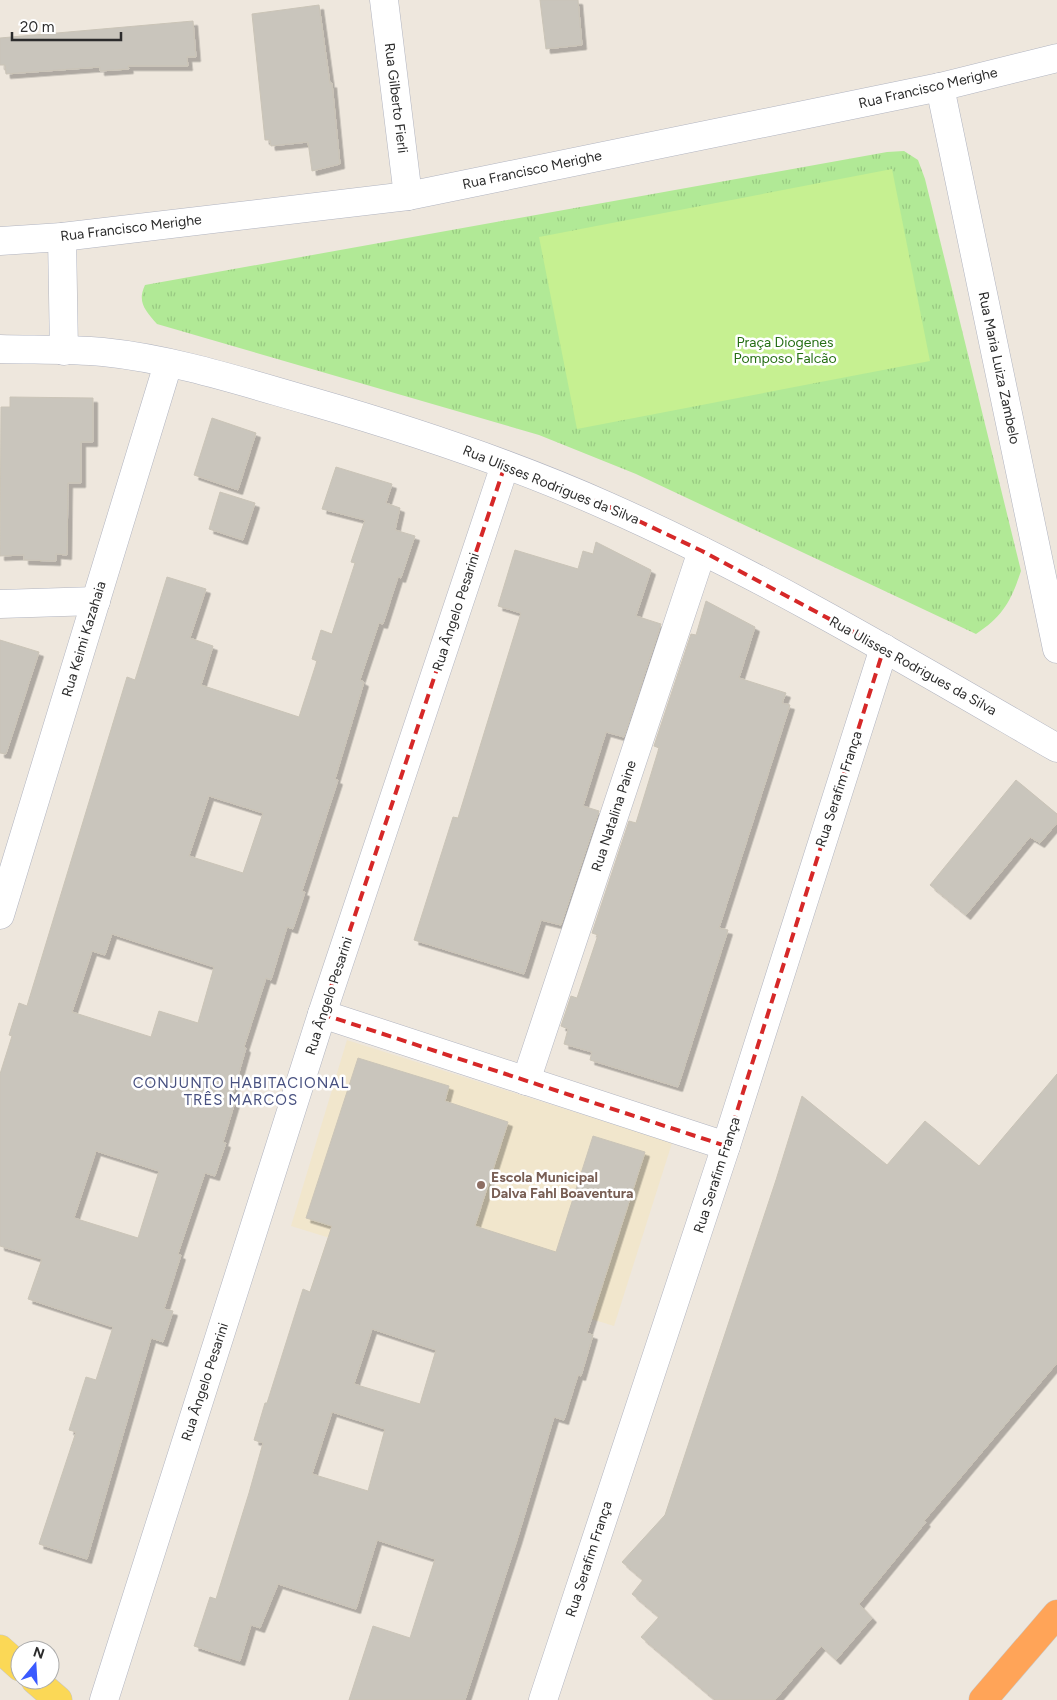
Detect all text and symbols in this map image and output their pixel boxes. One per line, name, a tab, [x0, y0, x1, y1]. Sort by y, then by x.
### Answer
scale bar	[12, 10, 121, 42]
text: 20 m	[20, 18, 54, 36]
street label: Rua Gilberto Fierli	[381, 42, 411, 154]
street label: Rua Francisco Merighe	[857, 64, 999, 112]
street label: Rua Francisco Merighe	[461, 147, 604, 193]
street label: Rua Francisco Merighe	[60, 211, 203, 245]
street label: Rua Maria Luiza Zambelo	[975, 290, 1023, 446]
park label: Praça Diogenes Pomposo Falcão	[733, 334, 837, 367]
street label: Rua Ulisses Rodrigues da Silva	[460, 442, 642, 528]
street label: Rua Ângelo Pesarini	[429, 551, 483, 673]
street label: Rua Keimi Kazahaia	[58, 579, 110, 699]
street label: Rua Ulisses Rodrigues da Silva	[826, 613, 1000, 719]
street label: Rua Serafim França	[812, 729, 866, 849]
street label: Rua Natalina Paine	[588, 758, 640, 874]
street label: Rua Ângelo Pesarini	[302, 935, 356, 1057]
district label: CONJUNTO HABITACIONAL TRÊS MARCOS	[133, 1074, 349, 1109]
street label: Rua Serafim França	[690, 1115, 744, 1235]
place label: Escola Municipal Dalva Fahl Boaventura	[491, 1169, 634, 1202]
marker: Escola Municipal Dalva Fahl Boaventura	[475, 1179, 487, 1191]
street label: Rua Ângelo Pesarini	[178, 1321, 232, 1443]
street label: Rua Serafim França	[562, 1499, 616, 1619]
north arrow	[10, 1640, 60, 1690]
text: N	[31, 1643, 47, 1663]

